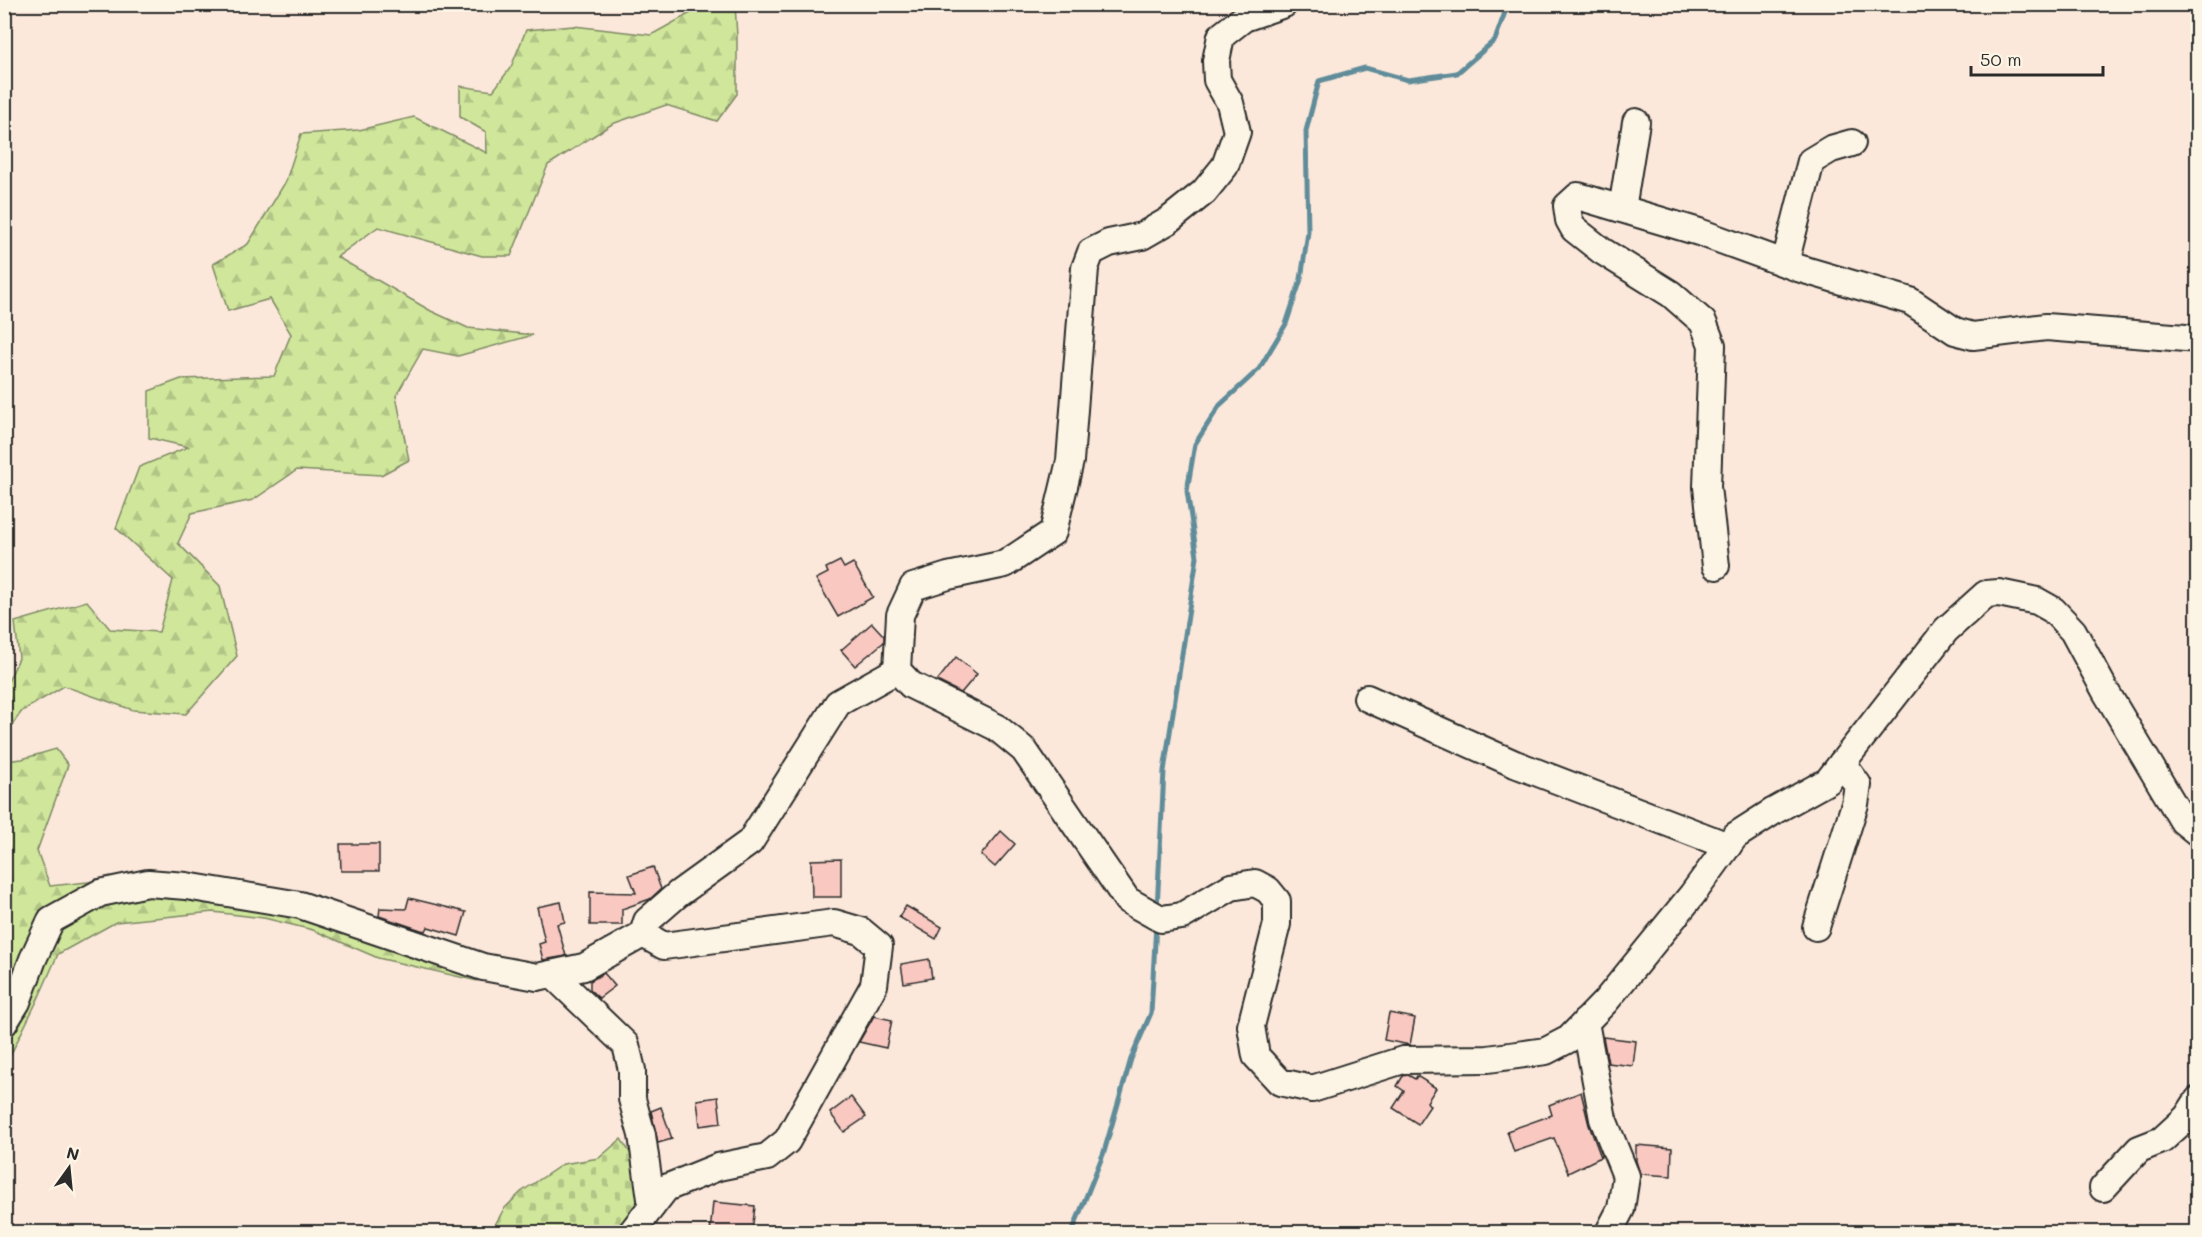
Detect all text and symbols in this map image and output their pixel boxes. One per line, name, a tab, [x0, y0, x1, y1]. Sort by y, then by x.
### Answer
scale bar	[1971, 39, 2103, 77]
text: 50 m	[1980, 47, 2022, 71]
north arrow	[39, 1138, 99, 1198]
text: N	[64, 1141, 82, 1165]

